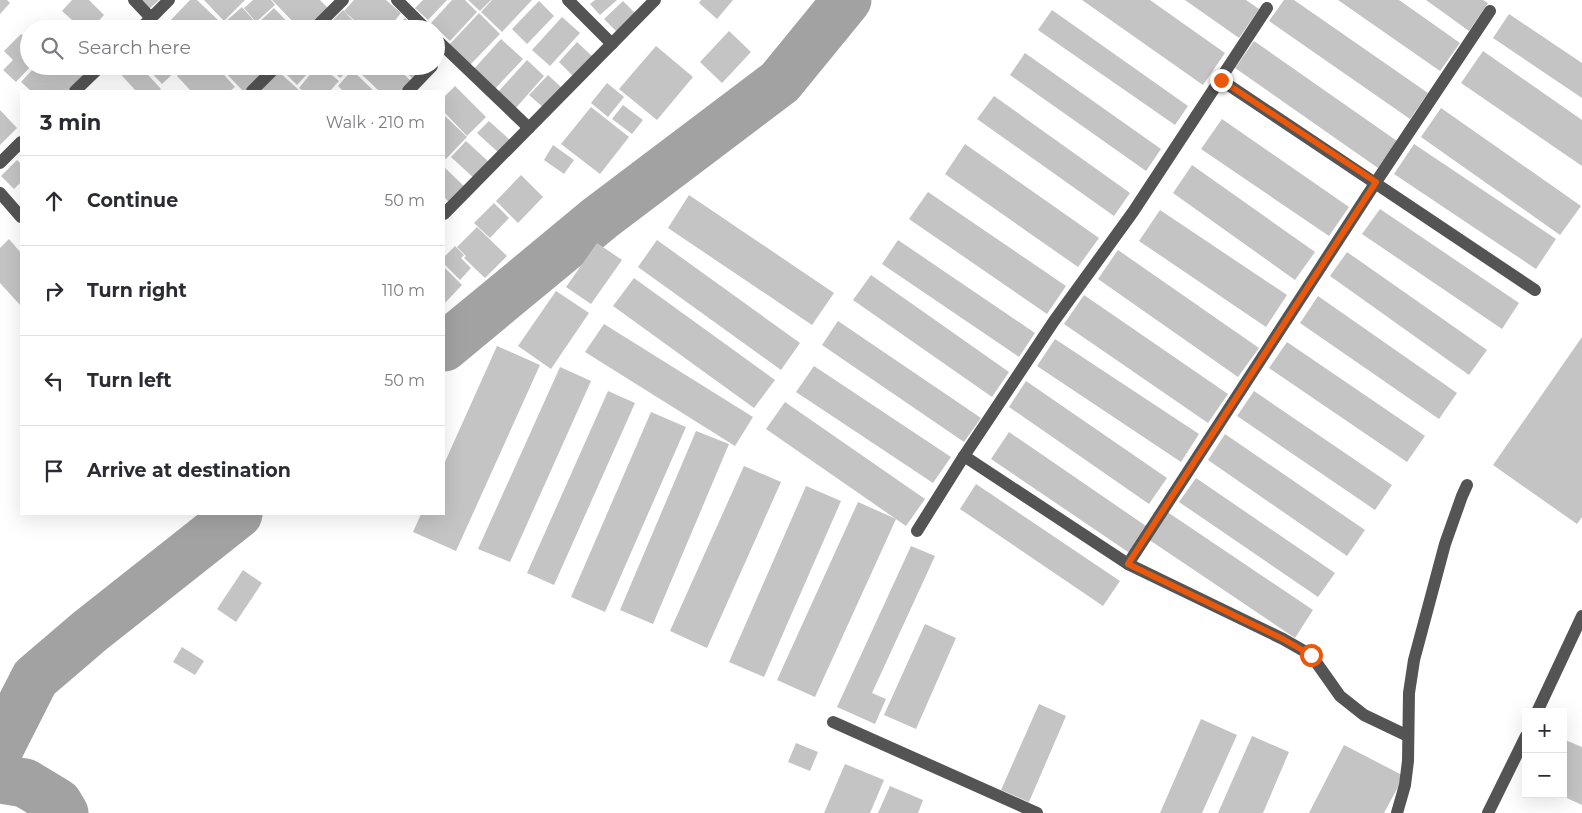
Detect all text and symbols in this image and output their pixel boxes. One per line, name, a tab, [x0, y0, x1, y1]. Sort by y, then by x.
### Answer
search box	[20, 20, 445, 75]
icon: search	[38, 34, 66, 62]
text: Search here	[78, 36, 191, 59]
route end	[1210, 69, 1233, 92]
text: 3 min	[40, 110, 101, 135]
text: Walk · 210 m	[326, 113, 425, 132]
icon: ahead	[40, 187, 68, 215]
text: Continue	[87, 189, 178, 212]
text: 50 m	[384, 191, 425, 210]
icon: right	[40, 277, 68, 305]
text: Turn right	[87, 279, 187, 302]
text: 110 m	[382, 281, 425, 300]
icon: left	[40, 367, 68, 395]
text: Turn left	[87, 369, 172, 392]
text: 50 m	[384, 371, 425, 390]
icon: arrive	[40, 457, 68, 485]
text: Arrive at destination	[87, 459, 291, 482]
route start	[1300, 644, 1323, 667]
map controls	[1522, 708, 1567, 798]
button: +	[1522, 708, 1567, 753]
button: −	[1522, 753, 1567, 798]

